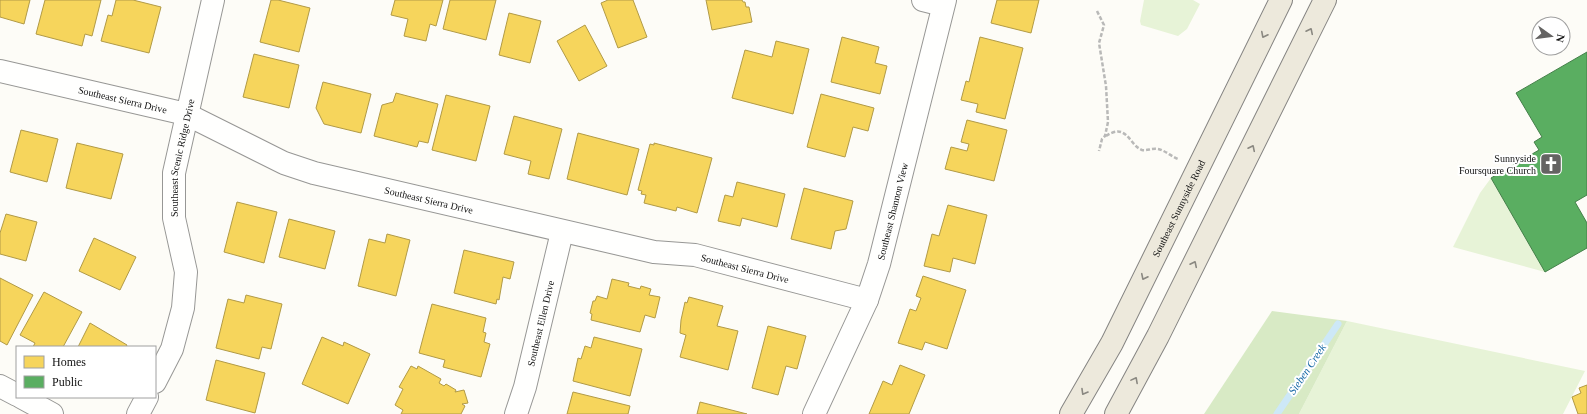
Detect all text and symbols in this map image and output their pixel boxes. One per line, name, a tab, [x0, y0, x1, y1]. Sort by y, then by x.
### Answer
north arrow	[1531, 16, 1571, 56]
one-way arrow	[1305, 28, 1312, 35]
one-way arrow	[1261, 31, 1269, 38]
text: N	[1554, 33, 1567, 44]
street label: Southeast Sierra Drive	[77, 84, 169, 116]
street label: Southeast Scenic Ridge Drive	[169, 97, 197, 217]
one-way arrow	[1247, 144, 1255, 152]
church icon: Sunnyside Foursquare Church	[1538, 151, 1564, 177]
place label: Sunnyside Foursquare Church	[1459, 153, 1537, 176]
street label: Southeast Sunnyside Road	[1150, 158, 1207, 259]
street label: Southeast Shannon View	[875, 161, 910, 261]
street label: Southeast Sierra Drive	[383, 185, 475, 216]
street label: Southeast Sierra Drive	[700, 252, 791, 286]
one-way arrow	[1189, 261, 1197, 268]
one-way arrow	[1141, 273, 1149, 280]
street label: Southeast Ellen Drive	[525, 279, 556, 367]
water label: Sieben Creek	[1286, 341, 1329, 396]
legend	[16, 346, 156, 398]
text: Homes	[52, 355, 86, 369]
text: Public	[52, 375, 83, 389]
one-way arrow	[1130, 377, 1137, 384]
one-way arrow	[1081, 388, 1088, 395]

